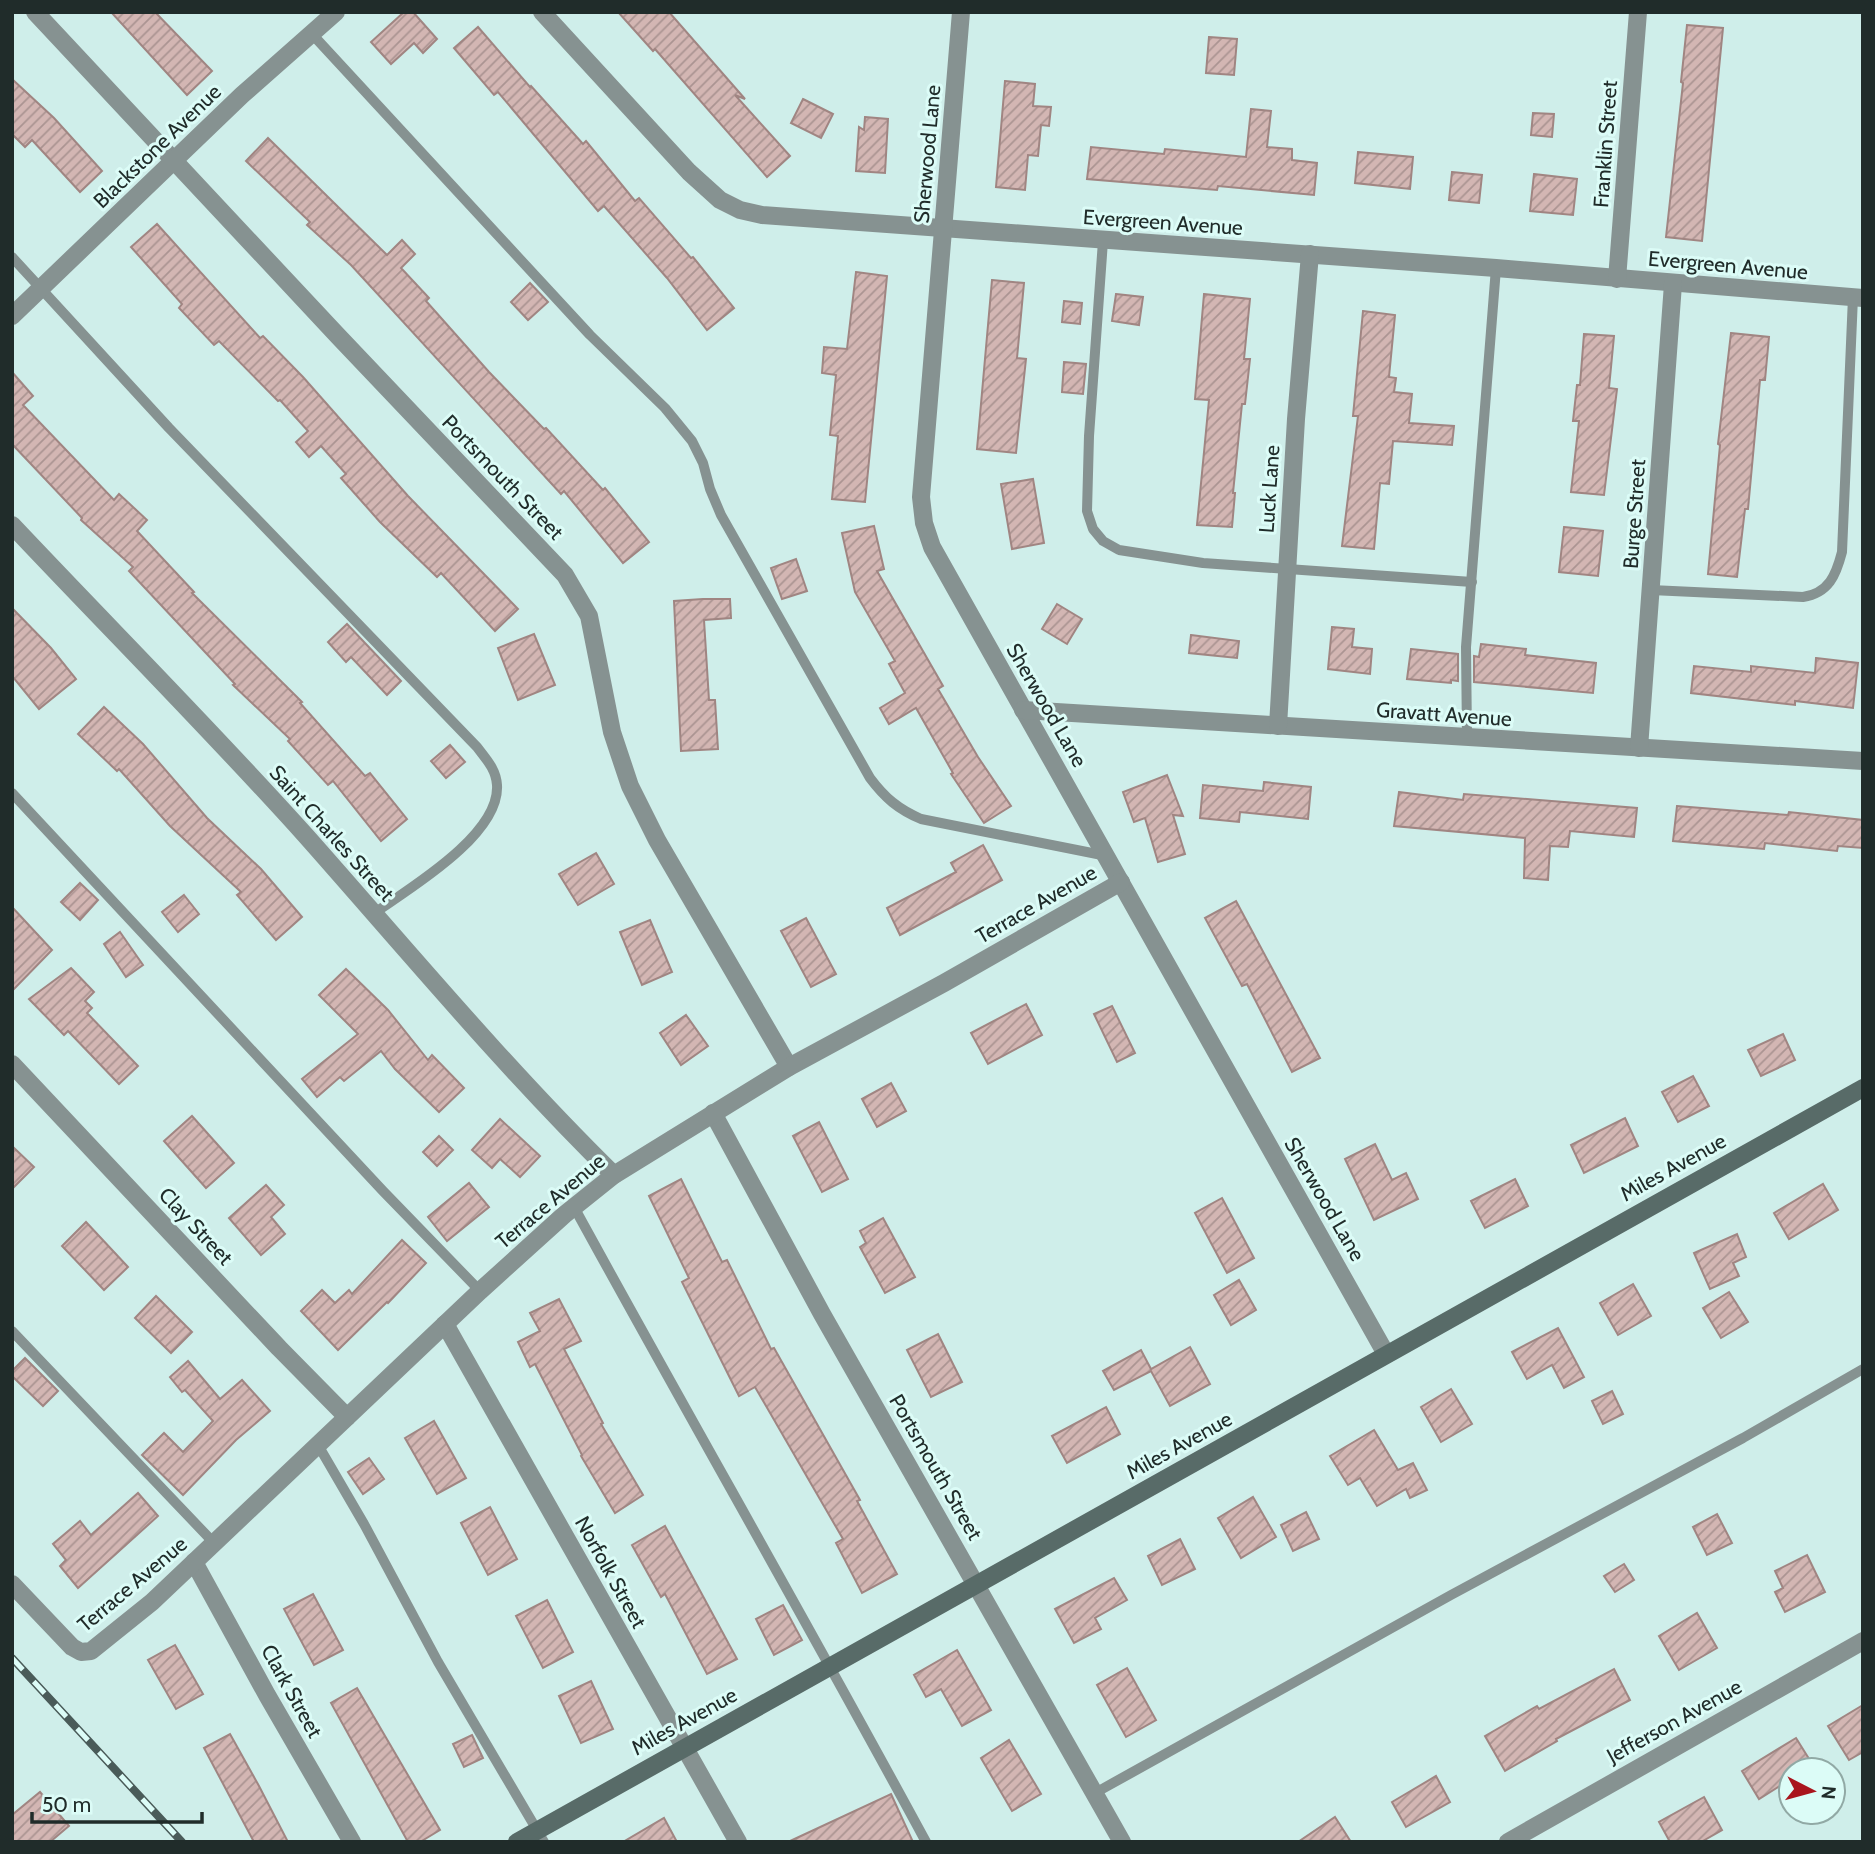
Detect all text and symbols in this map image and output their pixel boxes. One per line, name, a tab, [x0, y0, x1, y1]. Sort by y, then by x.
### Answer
street label: Blackstone Avenue	[88, 79, 226, 213]
street label: Franklin Street	[1588, 79, 1622, 209]
street label: Sherwood Lane	[909, 84, 946, 224]
street label: Evergreen Avenue	[1082, 204, 1244, 240]
street label: Evergreen Avenue	[1647, 246, 1809, 284]
street label: Portsmouth Street	[437, 409, 569, 545]
street label: Luck Lane	[1253, 444, 1285, 534]
street label: Burge Street	[1618, 458, 1650, 570]
street label: Sherwood Lane	[1002, 639, 1093, 771]
street label: Gravatt Avenue	[1375, 697, 1513, 731]
street label: Saint Charles Street	[264, 760, 400, 906]
street label: Terrace Avenue	[971, 859, 1101, 949]
street label: Miles Avenue	[1616, 1128, 1730, 1206]
street label: Sherwood Lane	[1280, 1133, 1371, 1265]
street label: Terrace Avenue	[490, 1148, 610, 1254]
street label: Clay Street	[154, 1182, 238, 1270]
street label: Portsmouth Street	[884, 1390, 988, 1544]
street label: Miles Avenue	[1122, 1406, 1236, 1484]
street label: Norfolk Street	[570, 1512, 652, 1632]
street label: Terrace Avenue	[72, 1531, 192, 1637]
street label: Clark Street	[256, 1640, 328, 1742]
street label: Jefferson Avenue	[1601, 1674, 1746, 1769]
street label: Miles Avenue	[627, 1682, 741, 1760]
north arrow	[1777, 1756, 1847, 1826]
scale bar	[32, 1780, 201, 1824]
text: N	[1816, 1785, 1841, 1801]
text: 50 m	[42, 1792, 91, 1817]

